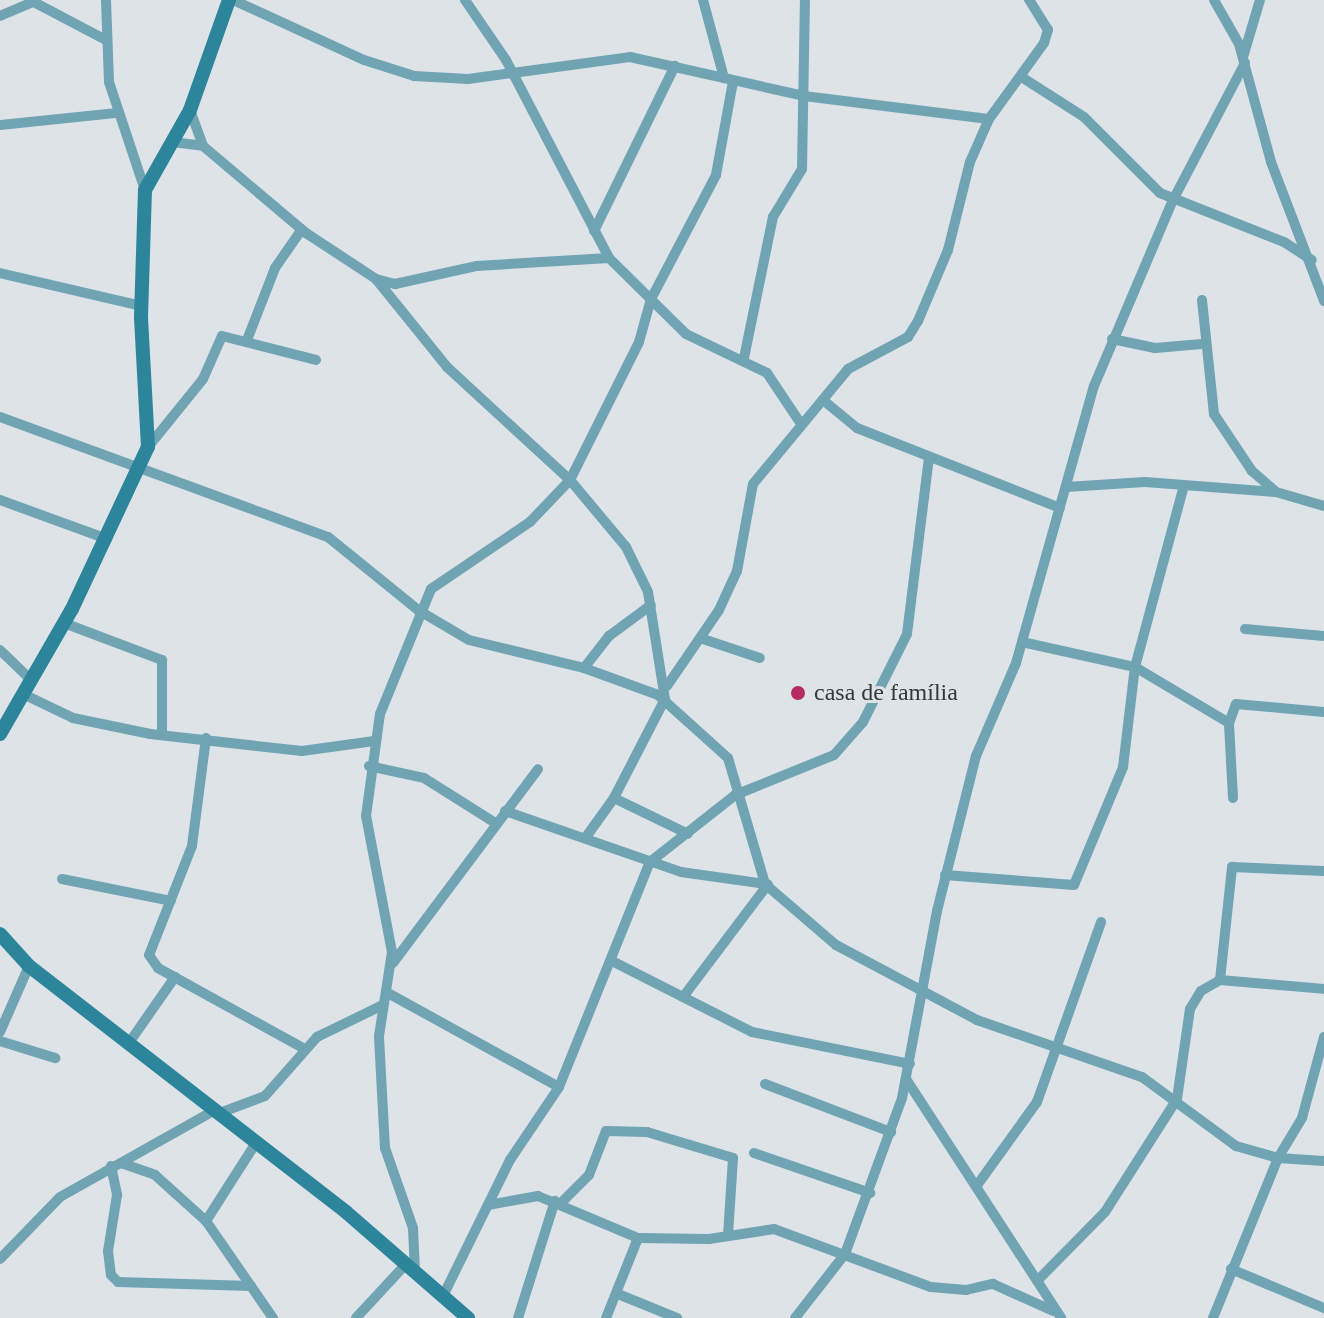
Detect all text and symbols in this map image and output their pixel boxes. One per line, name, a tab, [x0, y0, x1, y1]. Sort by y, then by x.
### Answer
place label: casa de família	[814, 679, 958, 707]
marker: casa de família	[789, 684, 807, 702]

